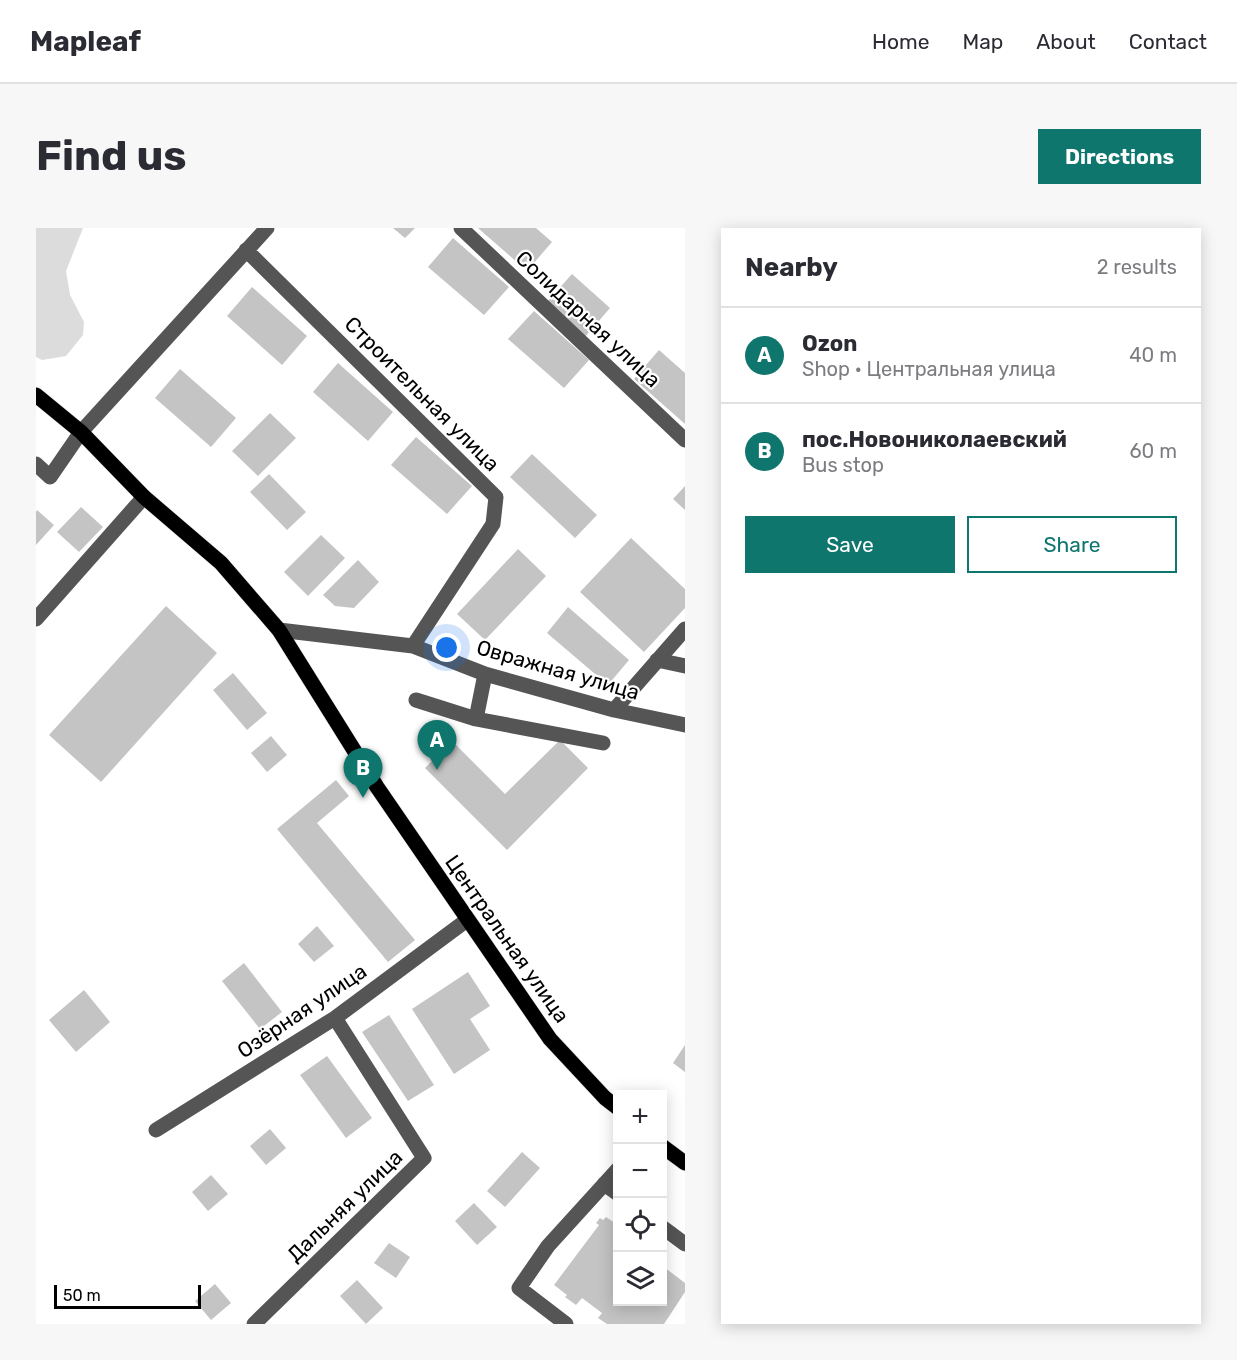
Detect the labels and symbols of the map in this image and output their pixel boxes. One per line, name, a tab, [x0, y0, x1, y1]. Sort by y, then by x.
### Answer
street label: Солидарная улица	[511, 245, 666, 392]
street label: Строительная улица	[340, 311, 505, 476]
your location	[432, 633, 461, 662]
street label: Овражная улица	[474, 634, 642, 705]
pin: A	[418, 720, 456, 770]
pin: B	[344, 748, 382, 798]
street label: Центральная улица	[440, 850, 575, 1027]
street label: Озёрная улица	[232, 958, 371, 1063]
street label: Дальняя улица	[282, 1144, 407, 1267]
scale bar	[54, 1282, 201, 1310]

